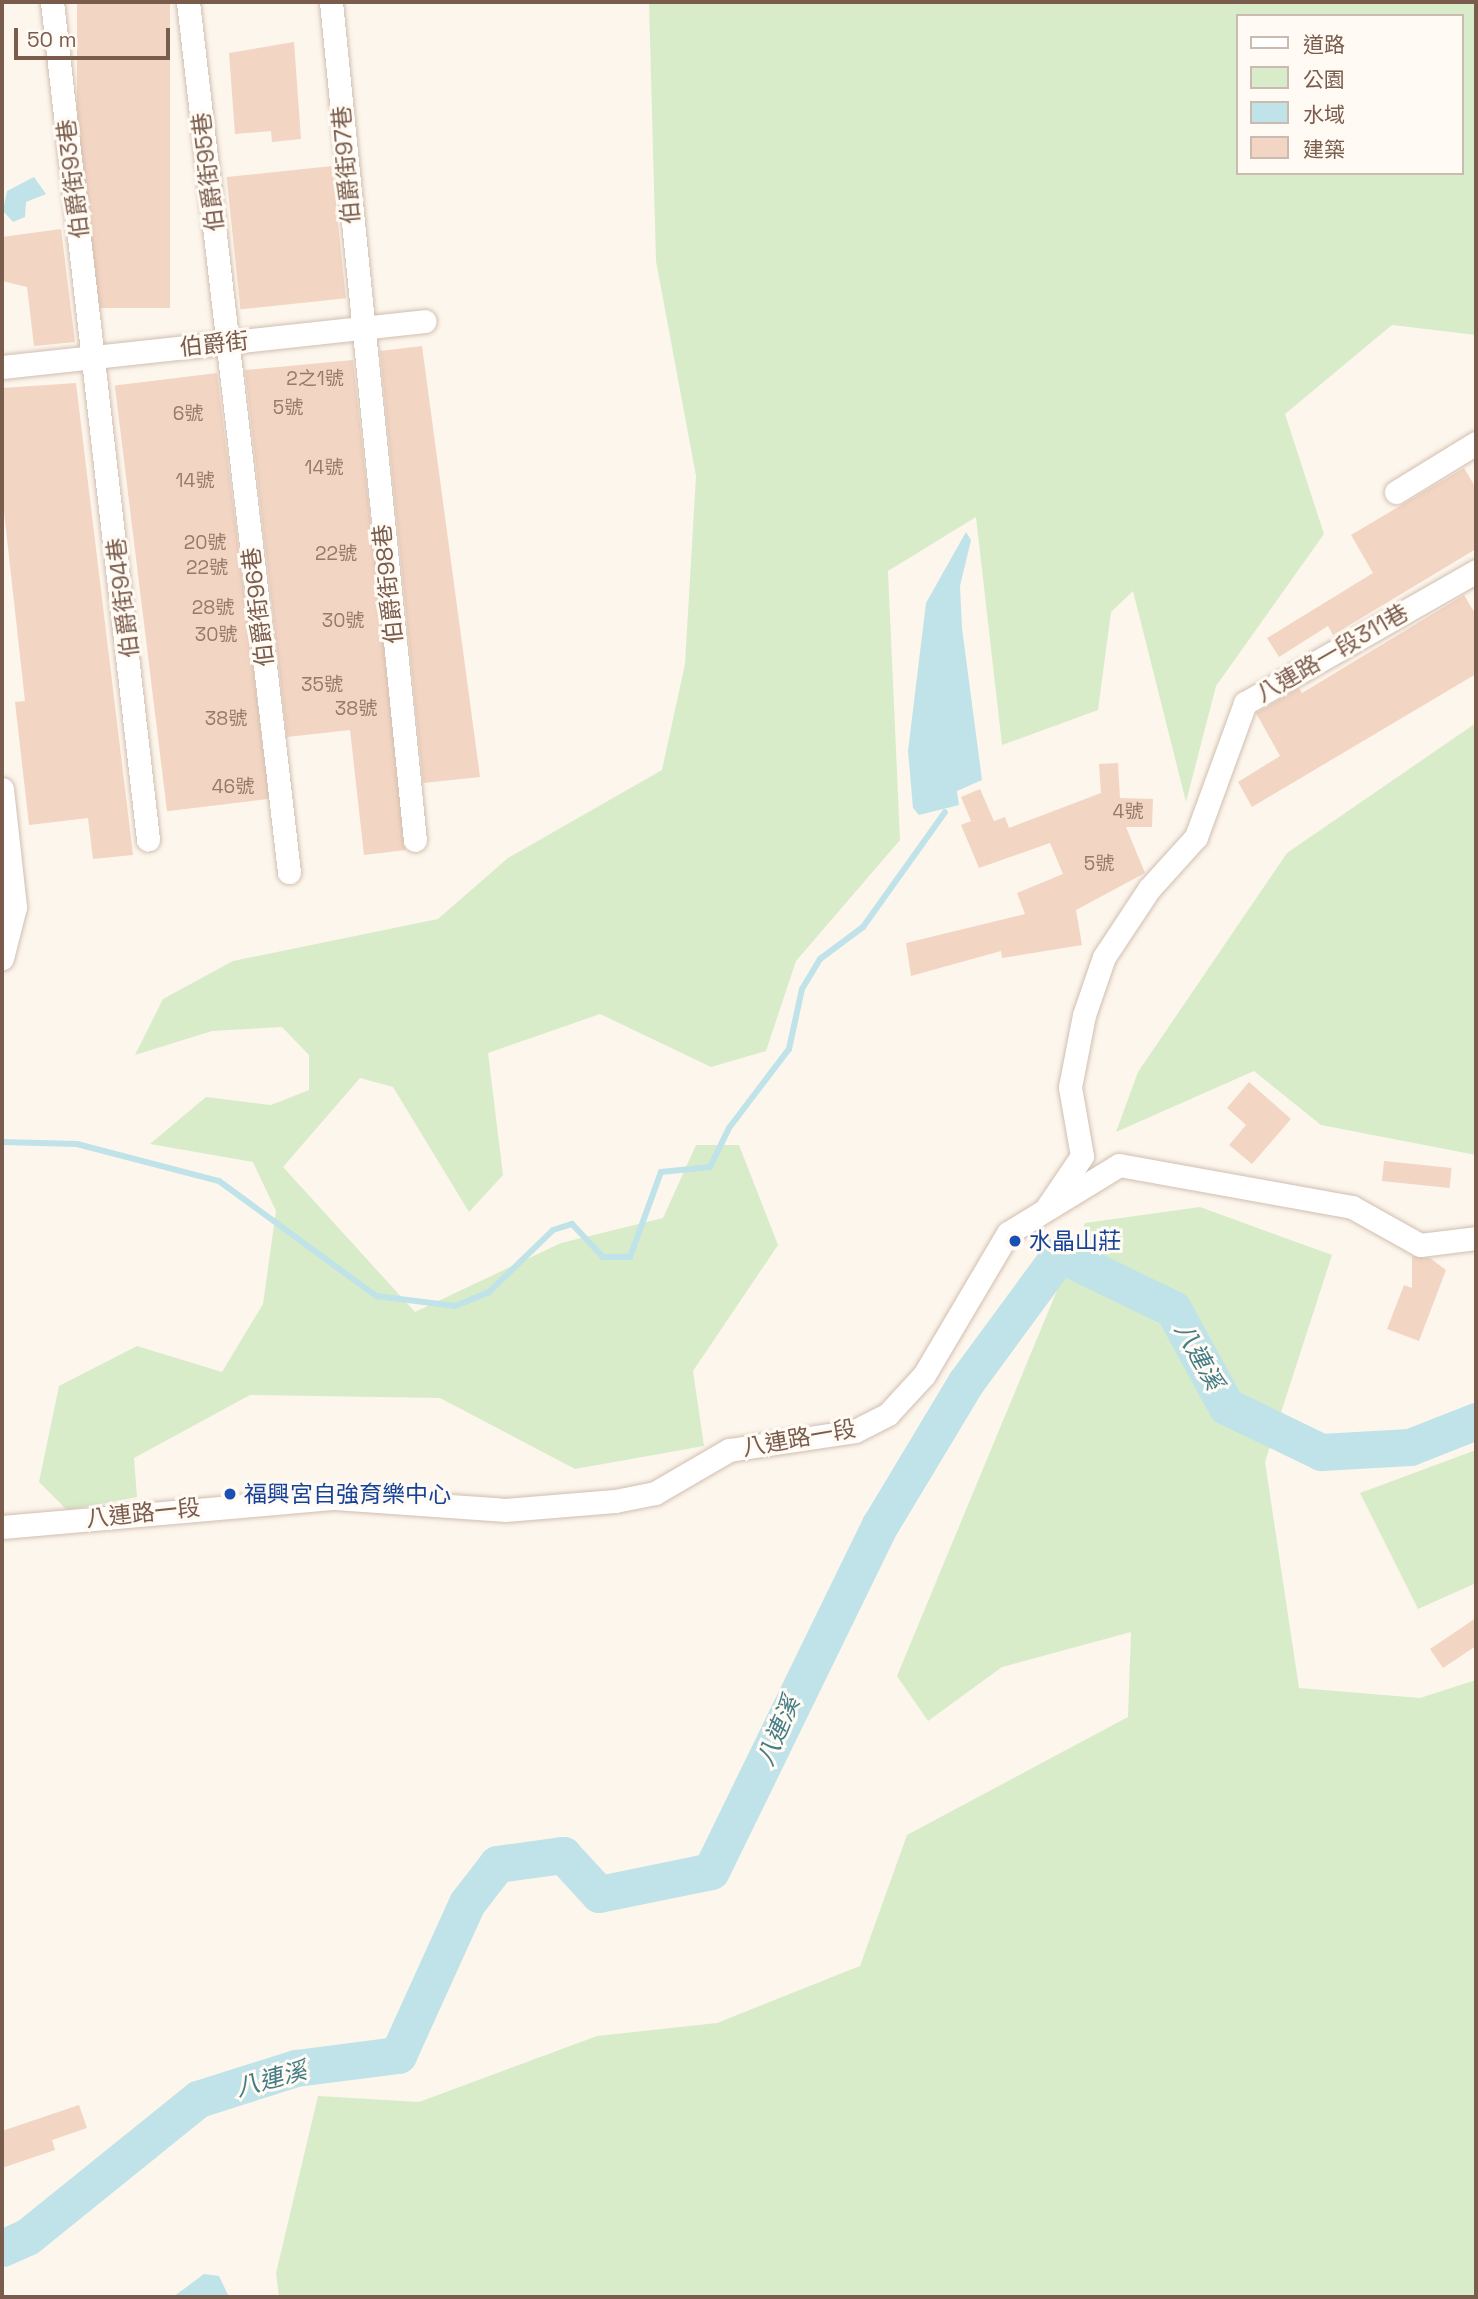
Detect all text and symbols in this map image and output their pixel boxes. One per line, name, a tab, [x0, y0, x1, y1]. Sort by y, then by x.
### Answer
scale bar	[18, 14, 173, 58]
legend	[1236, 14, 1464, 175]
text: 50 m	[27, 26, 77, 53]
text: 道路	[1303, 31, 1345, 58]
text: 公園	[1303, 66, 1345, 93]
text: 水域	[1303, 101, 1345, 128]
street label: 伯爵街97巷	[327, 105, 365, 225]
street label: 伯爵街95巷	[187, 111, 229, 233]
street label: 伯爵街93巷	[52, 118, 94, 240]
text: 建築	[1303, 136, 1345, 163]
street label: 伯爵街	[178, 327, 250, 361]
house number: 2之1號	[286, 368, 344, 390]
house number: 5號	[273, 397, 303, 419]
house number: 6號	[173, 403, 203, 425]
house number: 14號	[305, 457, 343, 479]
house number: 14號	[176, 470, 214, 492]
street label: 伯爵街98巷	[368, 523, 408, 645]
house number: 20號	[184, 532, 226, 554]
street label: 伯爵街94巷	[102, 537, 144, 659]
house number: 22號	[315, 543, 357, 565]
street label: 伯爵街96巷	[237, 546, 279, 668]
house number: 22號	[186, 557, 228, 579]
house number: 28號	[192, 597, 234, 619]
street label: 八連路一段311巷	[1251, 598, 1413, 708]
house number: 30號	[322, 610, 364, 632]
house number: 30號	[195, 624, 237, 646]
house number: 35號	[301, 674, 343, 696]
house number: 38號	[335, 698, 377, 720]
house number: 38號	[205, 708, 247, 730]
house number: 46號	[212, 776, 254, 798]
house number: 4號	[1113, 801, 1143, 823]
house number: 5號	[1084, 853, 1114, 875]
place label: 水晶山莊	[1029, 1227, 1121, 1255]
marker: 水晶山莊	[1007, 1233, 1023, 1249]
water label: 八連溪	[1169, 1318, 1229, 1394]
street label: 八連路一段	[740, 1414, 858, 1462]
place label: 福興宮自強育樂中心	[244, 1480, 451, 1508]
marker: 福興宮自強育樂中心	[222, 1486, 238, 1502]
street label: 八連路一段	[84, 1493, 202, 1533]
water label: 八連溪	[751, 1692, 805, 1770]
water label: 八連溪	[232, 2056, 310, 2102]

